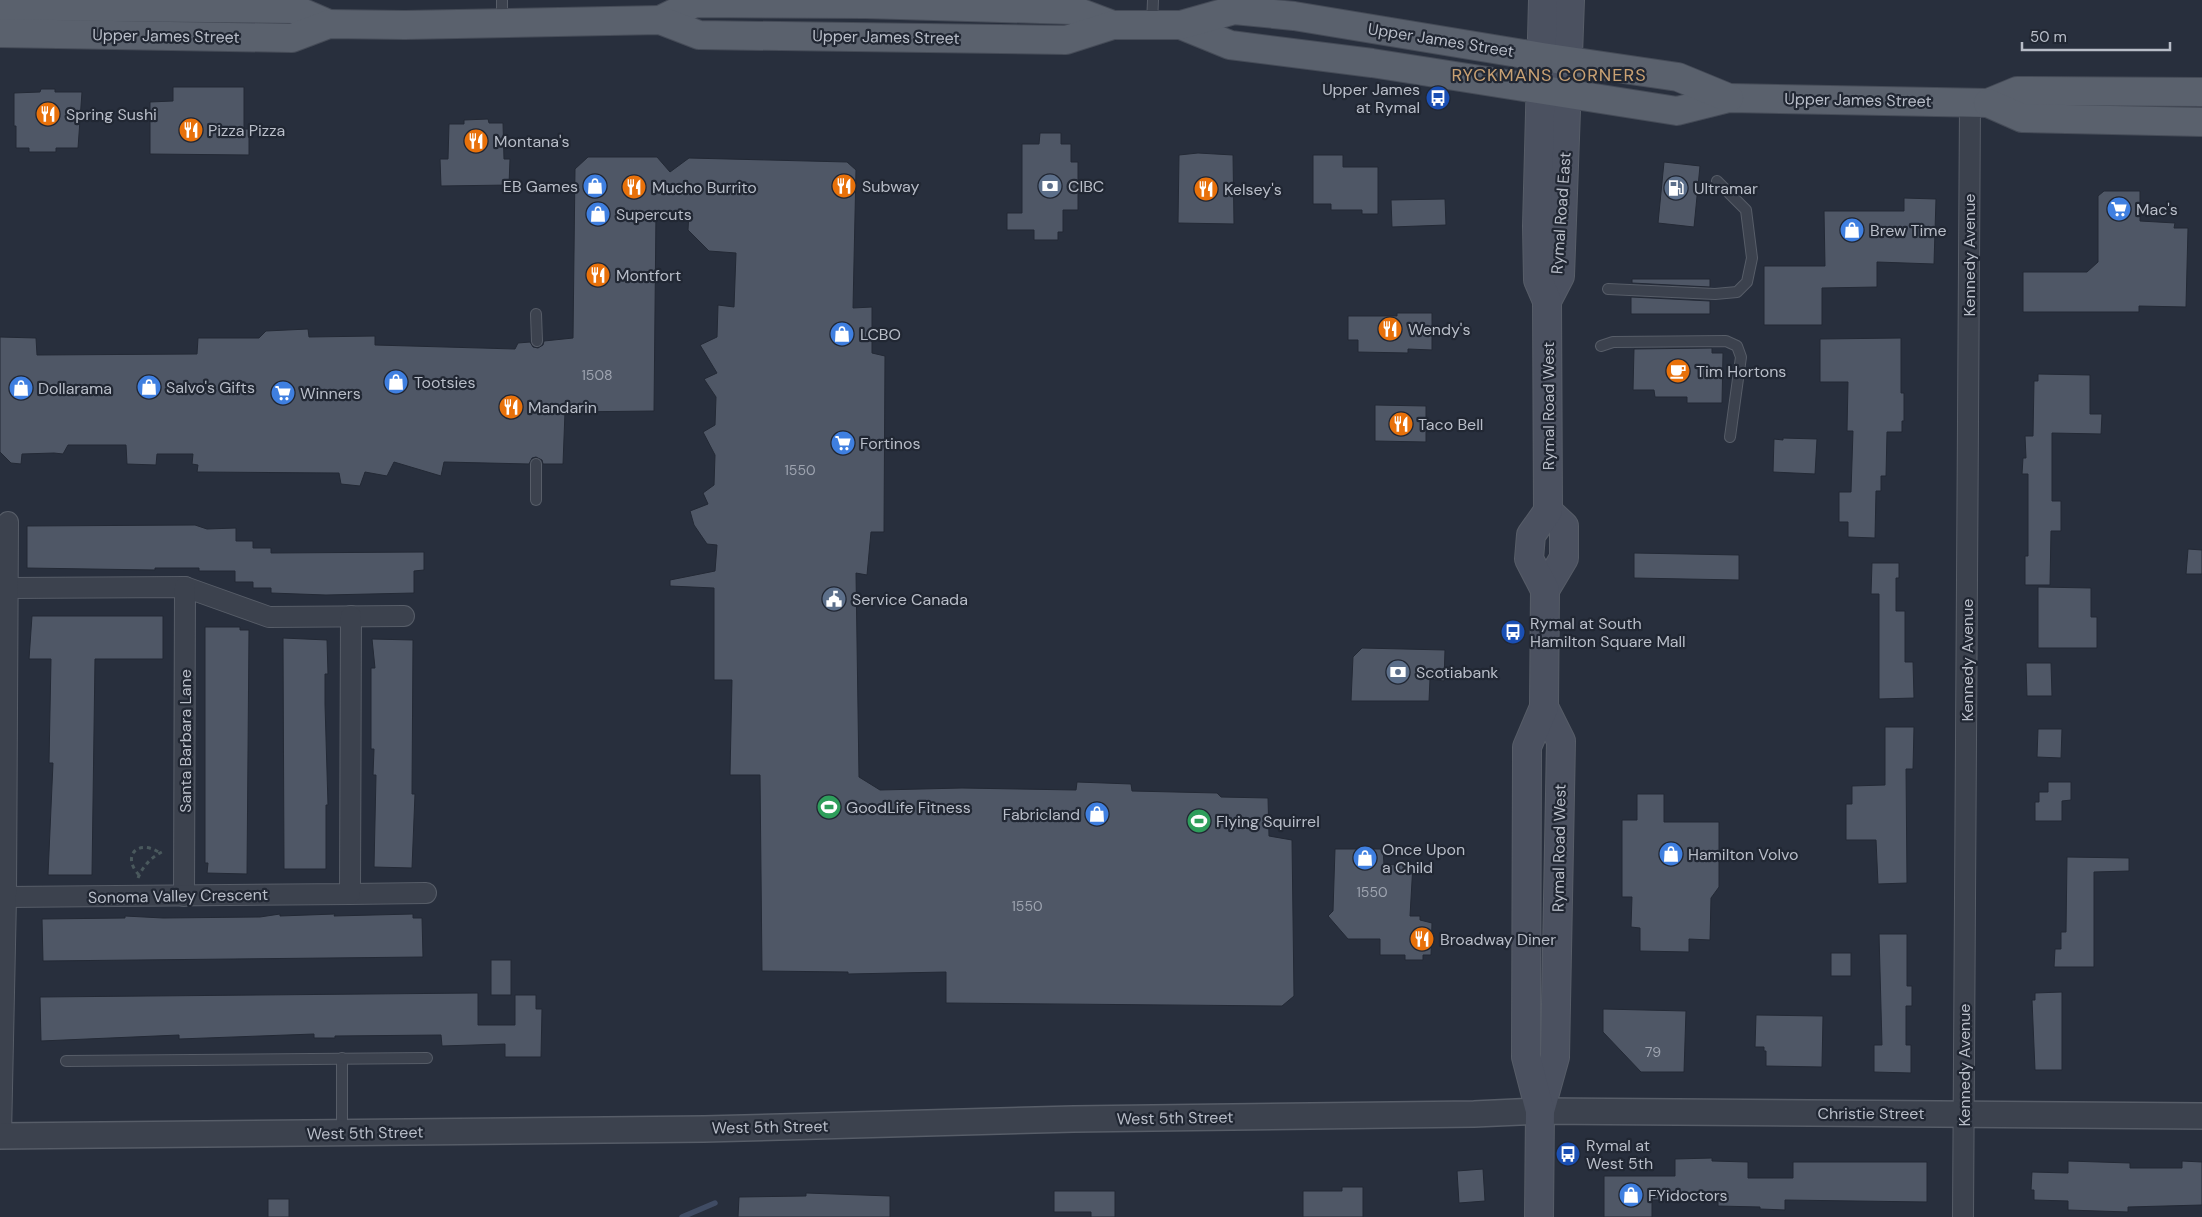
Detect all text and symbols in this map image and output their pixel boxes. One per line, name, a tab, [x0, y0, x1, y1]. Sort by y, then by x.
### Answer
street label: Upper James Street	[1367, 18, 1515, 62]
scale bar	[2022, 20, 2170, 52]
street label: Upper James Street	[92, 24, 240, 48]
street label: Upper James Street	[812, 25, 960, 49]
text: 50 m	[2030, 27, 2067, 47]
district label: RYCKMANS CORNERS	[1451, 63, 1647, 87]
place label: Upper James at Rymal	[1322, 79, 1420, 118]
bus stop icon: Upper James at Rymal	[1425, 85, 1451, 111]
street label: Upper James Street	[1784, 88, 1932, 112]
restaurant icon: Spring Sushi	[35, 101, 61, 127]
place label: Spring Sushi	[66, 104, 157, 125]
restaurant icon: Pizza Pizza	[178, 117, 204, 143]
place label: Pizza Pizza	[208, 120, 285, 141]
restaurant icon: Montana's	[463, 128, 489, 154]
place label: Montana's	[494, 131, 570, 152]
street label: Rymal Road East	[1546, 151, 1576, 275]
shop icon: EB Games	[582, 173, 608, 199]
restaurant icon: Subway	[831, 173, 857, 199]
bank icon: CIBC	[1037, 173, 1063, 199]
restaurant icon: Mucho Burrito	[621, 174, 647, 200]
fuel station icon: Ultramar	[1663, 175, 1689, 201]
place label: EB Games	[503, 176, 578, 197]
place label: Subway	[862, 176, 920, 197]
place label: CIBC	[1068, 176, 1104, 197]
restaurant icon: Kelsey's	[1193, 176, 1219, 202]
place label: Mucho Burrito	[652, 177, 757, 198]
place label: Ultramar	[1694, 178, 1758, 199]
place label: Kelsey's	[1224, 179, 1282, 200]
street label: Kennedy Avenue	[1959, 194, 1980, 316]
supermarket icon: Mac's	[2106, 196, 2132, 222]
place label: Mac's	[2136, 199, 2178, 220]
shop icon: Supercuts	[585, 201, 611, 227]
place label: Supercuts	[616, 204, 692, 225]
shop icon: Brew Time	[1839, 217, 1865, 243]
place label: Brew Time	[1870, 220, 1947, 241]
restaurant icon: Montfort	[585, 262, 611, 288]
place label: Montfort	[616, 265, 681, 286]
restaurant icon: Wendy's	[1377, 316, 1403, 342]
place label: Wendy's	[1408, 319, 1470, 340]
shop icon: LCBO	[829, 321, 855, 347]
place label: LCBO	[860, 324, 901, 345]
street label: Rymal Road West	[1538, 342, 1559, 470]
cafe icon: Tim Hortons	[1665, 358, 1691, 384]
place label: Tim Hortons	[1696, 361, 1786, 382]
house number: 1508	[582, 366, 613, 384]
shop icon: Tootsies	[383, 369, 409, 395]
place label: Tootsies	[414, 372, 475, 393]
shop icon: Salvo's Gifts	[136, 374, 162, 400]
shop icon: Dollarama	[8, 375, 34, 401]
place label: Salvo's Gifts	[166, 377, 255, 398]
place label: Dollarama	[38, 378, 112, 399]
supermarket icon: Winners	[270, 380, 296, 406]
place label: Winners	[300, 383, 361, 404]
restaurant icon: Mandarin	[498, 394, 524, 420]
place label: Mandarin	[528, 397, 597, 418]
restaurant icon: Taco Bell	[1388, 411, 1414, 437]
place label: Taco Bell	[1418, 414, 1483, 435]
supermarket icon: Fortinos	[830, 430, 856, 456]
place label: Fortinos	[860, 433, 920, 454]
house number: 1550	[784, 461, 816, 479]
public building icon: Service Canada	[821, 586, 847, 612]
place label: Service Canada	[852, 589, 968, 610]
street label: Kennedy Avenue	[1957, 599, 1978, 721]
place label: Rymal at South Hamilton Square Mall	[1530, 613, 1686, 652]
bus stop icon: Rymal at South Hamilton Square Mall	[1500, 619, 1526, 645]
bank icon: Scotiabank	[1385, 659, 1411, 685]
place label: Scotiabank	[1416, 662, 1498, 683]
street label: Santa Barbara Lane	[175, 669, 196, 813]
street label: Rymal Road West	[1547, 784, 1571, 912]
sports icon: GoodLife Fitness	[816, 794, 842, 820]
place label: GoodLife Fitness	[846, 797, 971, 818]
shop icon: Fabricland	[1084, 801, 1110, 827]
place label: Fabricland	[1003, 804, 1080, 825]
sports icon: Flying Squirrel	[1186, 808, 1212, 834]
place label: Flying Squirrel	[1216, 811, 1320, 832]
place label: Once Upon a Child	[1382, 839, 1465, 878]
shop icon: Hamilton Volvo	[1658, 841, 1684, 867]
place label: Hamilton Volvo	[1688, 844, 1798, 865]
shop icon: Once Upon a Child	[1352, 845, 1378, 871]
house number: 1550	[1356, 883, 1388, 901]
street label: Sonoma Valley Crescent	[88, 884, 268, 908]
house number: 1550	[1011, 897, 1043, 915]
restaurant icon: Broadway Diner	[1409, 926, 1435, 952]
place label: Broadway Diner	[1440, 929, 1556, 950]
street label: Kennedy Avenue	[1954, 1004, 1975, 1126]
house number: 79	[1645, 1043, 1661, 1061]
street label: Christie Street	[1818, 1103, 1924, 1124]
street label: West 5th Street	[1116, 1106, 1234, 1130]
street label: West 5th Street	[711, 1115, 829, 1139]
street label: West 5th Street	[306, 1121, 424, 1145]
place label: Rymal at West 5th	[1586, 1135, 1653, 1174]
bus stop icon: Rymal at West 5th	[1555, 1141, 1581, 1167]
shop icon: FYidoctors	[1618, 1182, 1644, 1208]
place label: FYidoctors	[1648, 1185, 1728, 1206]

